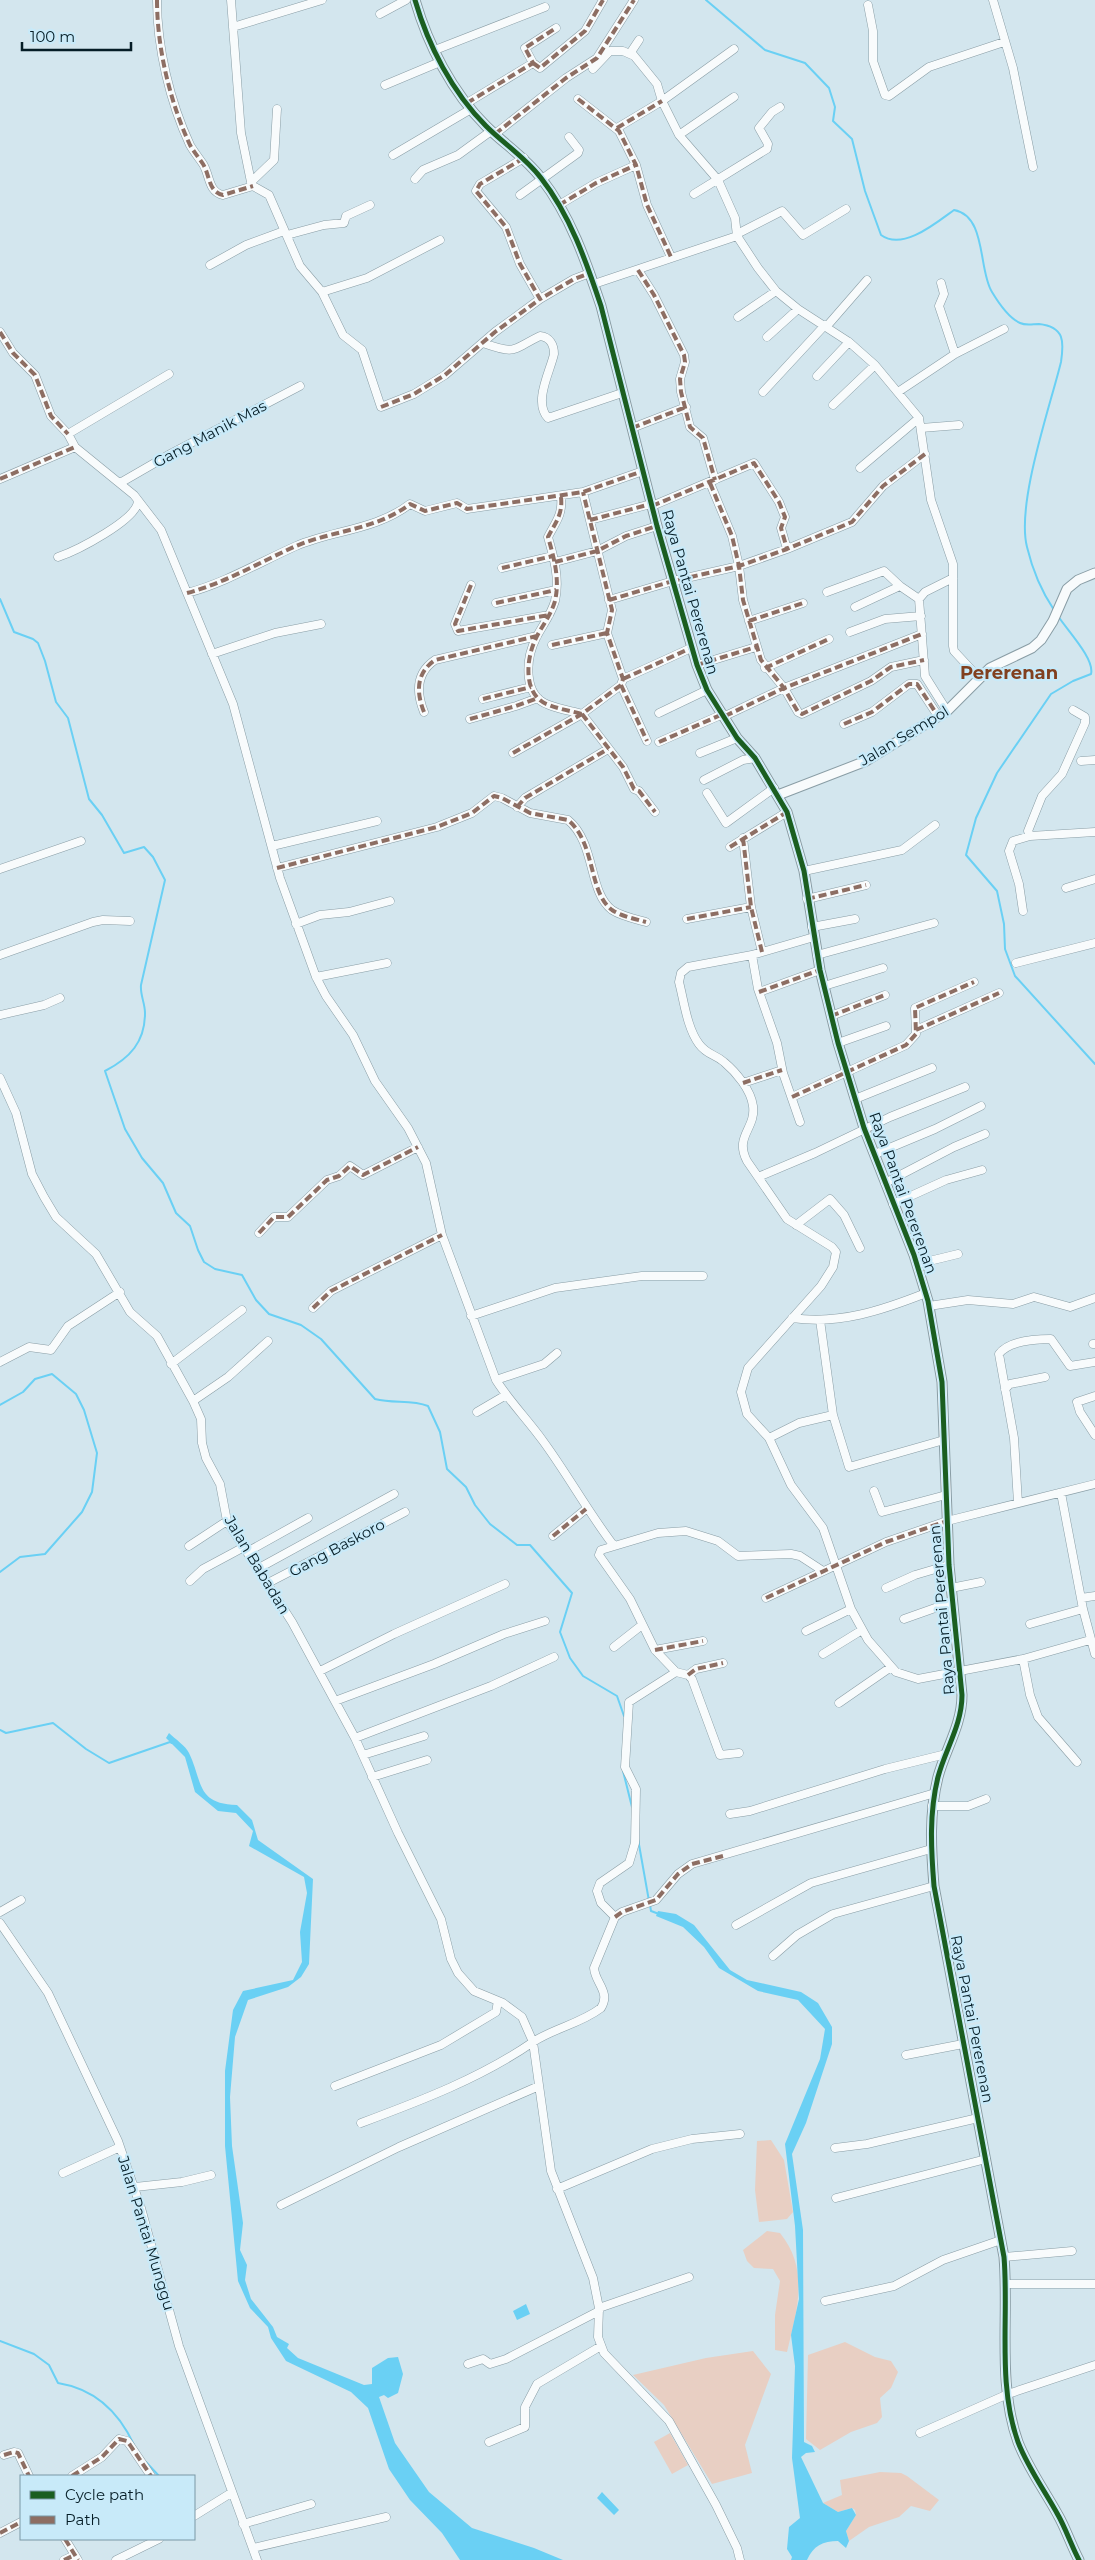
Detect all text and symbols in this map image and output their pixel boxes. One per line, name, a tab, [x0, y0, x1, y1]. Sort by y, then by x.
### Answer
scale bar	[22, 20, 131, 52]
text: 100 m	[30, 27, 75, 46]
street label: Gang Manik Mas	[150, 396, 270, 471]
street label: Raya Pantai Pererenan	[658, 507, 723, 676]
district label: Pererenan	[960, 662, 1058, 684]
street label: Jalan Sempol	[855, 701, 952, 770]
street label: Raya Pantai Pererenan	[865, 1109, 942, 1276]
street label: Jalan Babadan	[220, 1511, 294, 1617]
street label: Gang Baskoro	[286, 1514, 388, 1581]
street label: Raya Pantai Pererenan	[925, 1524, 958, 1696]
street label: Raya Pantai Pererenan	[947, 1933, 998, 2104]
street label: Jalan Pantai Munggu	[114, 2152, 179, 2312]
legend	[20, 2475, 195, 2540]
text: Cycle path	[65, 2485, 144, 2504]
text: Path	[65, 2510, 101, 2529]

